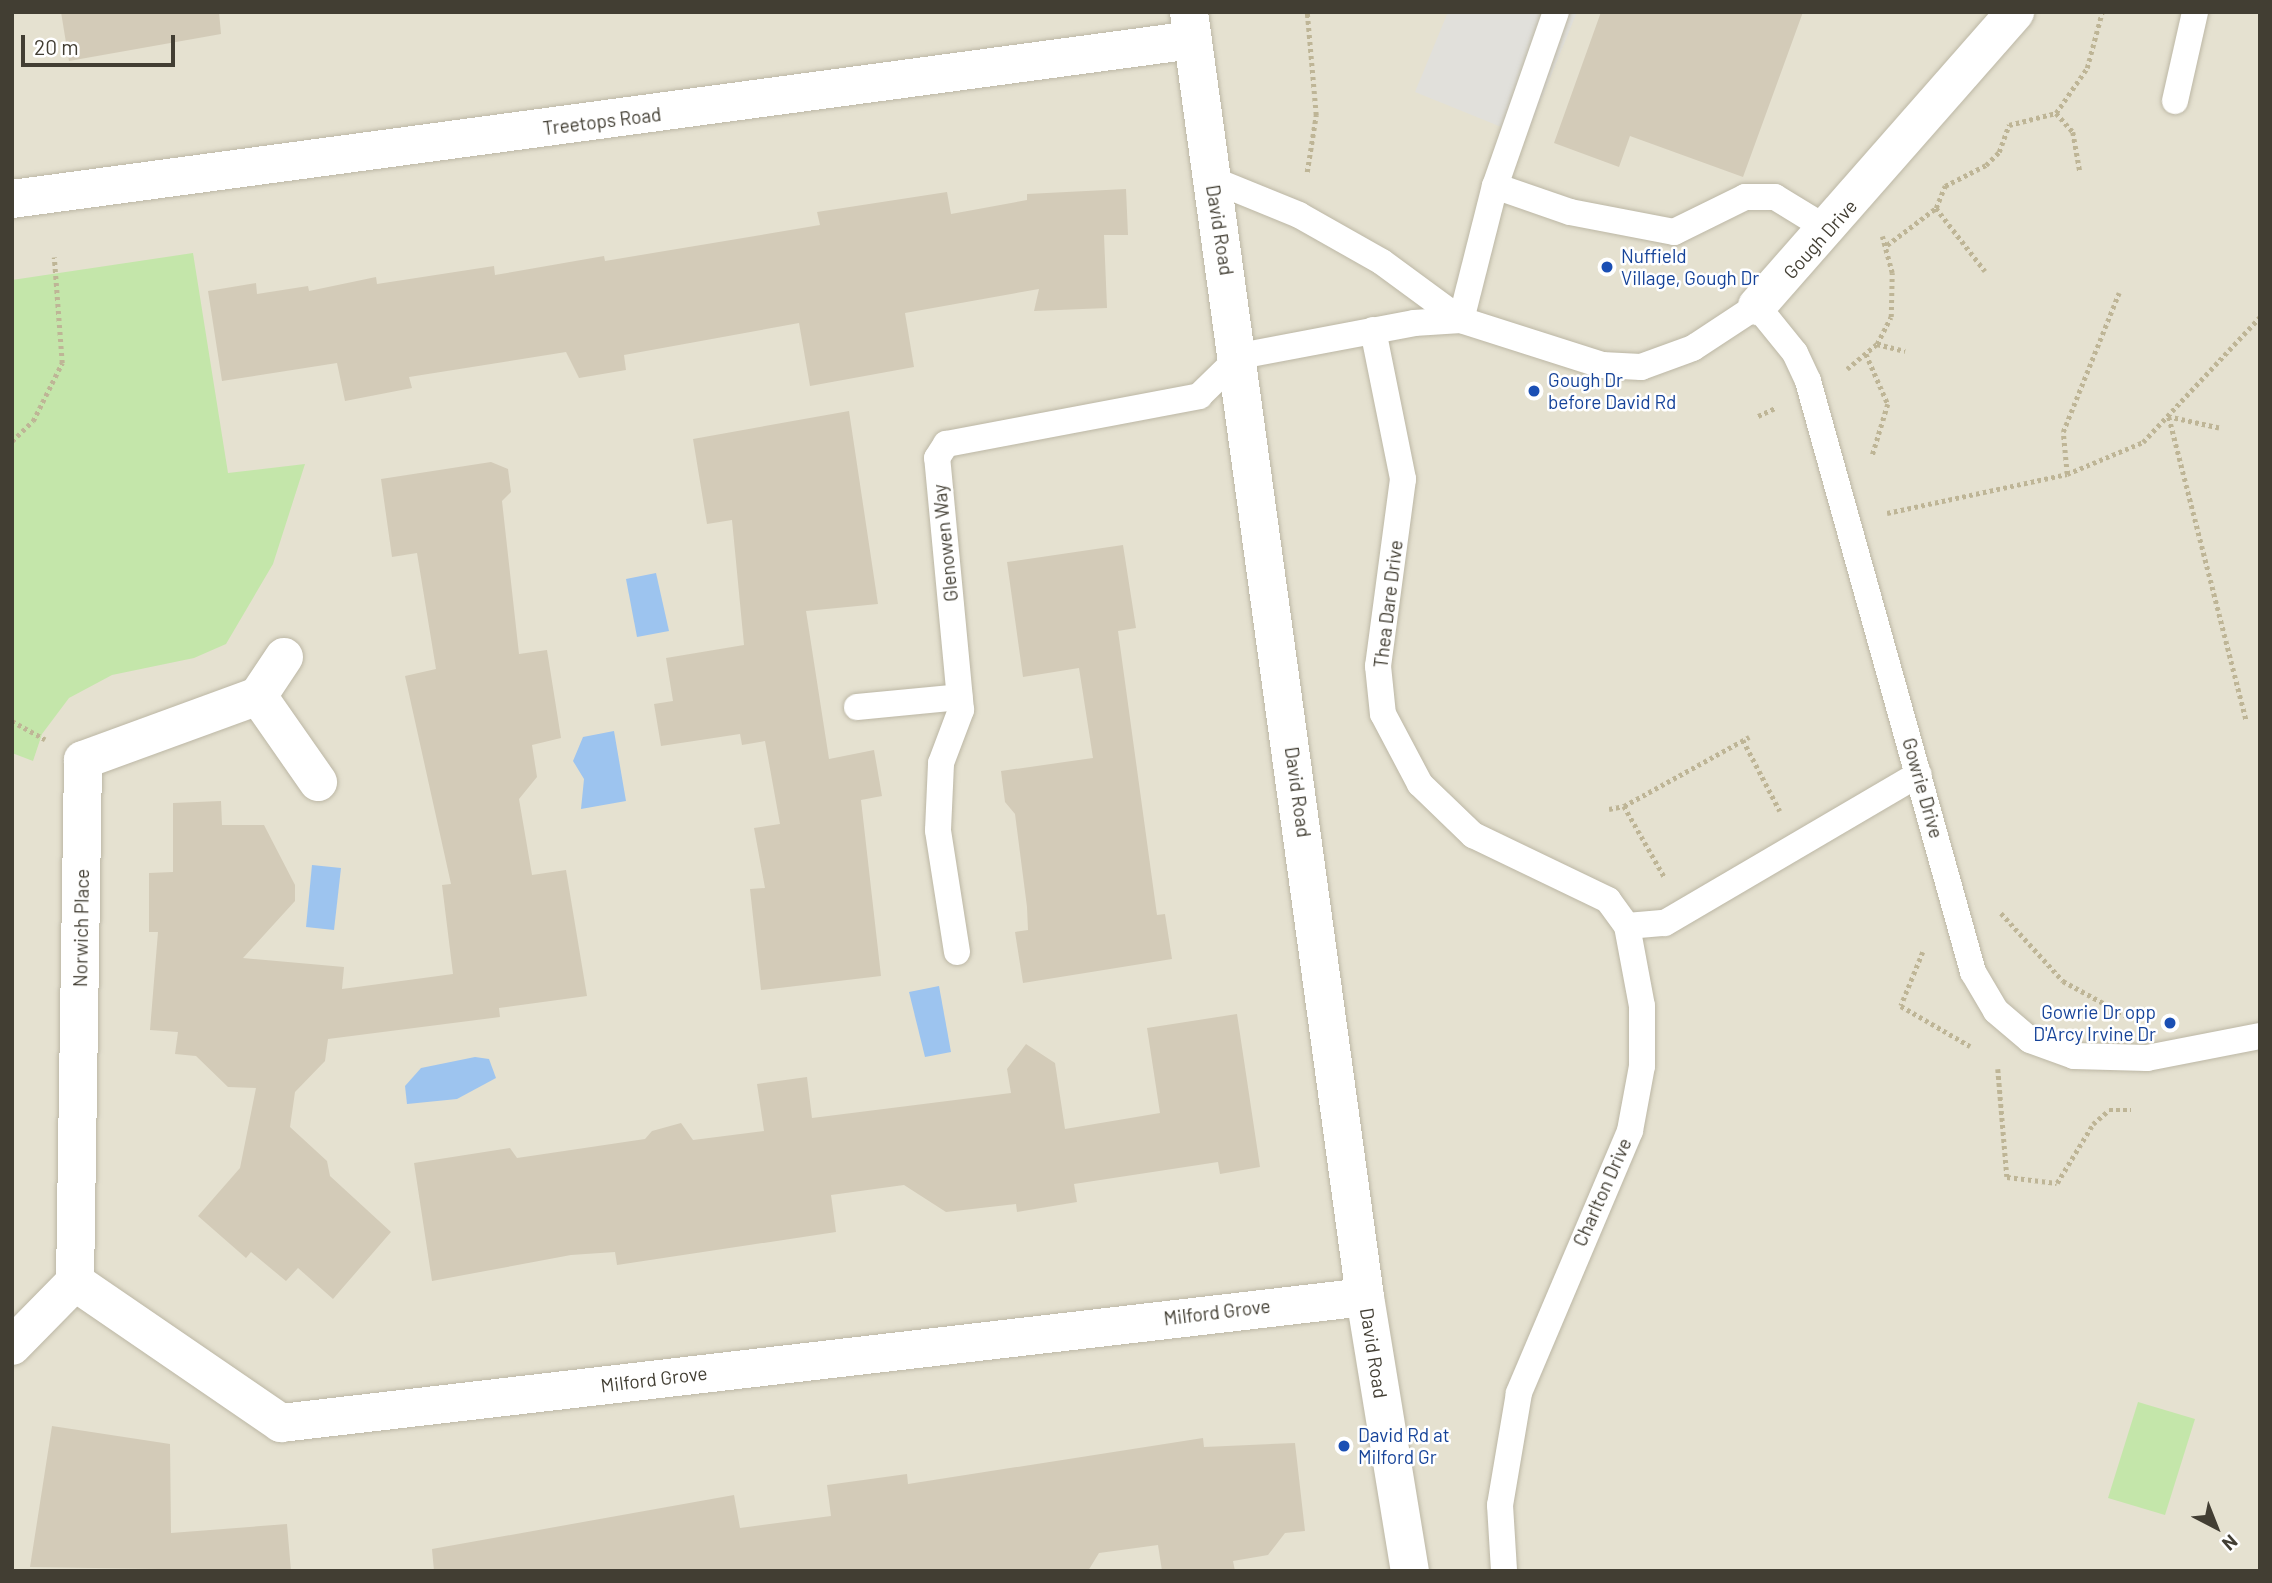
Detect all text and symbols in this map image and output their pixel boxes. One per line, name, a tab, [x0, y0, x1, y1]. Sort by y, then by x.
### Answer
scale bar	[24, 21, 178, 65]
text: 20 m	[34, 34, 79, 59]
street label: Treetops Road	[541, 102, 663, 140]
street label: David Road	[1202, 183, 1238, 277]
street label: Gough Drive	[1779, 195, 1861, 283]
place label: Nuffield Village, Gough Dr	[1621, 245, 1759, 289]
marker: Nuffield Village, Gough Dr	[1599, 259, 1615, 275]
place label: Gough Dr before David Rd	[1548, 369, 1676, 413]
marker: Gough Dr before David Rd	[1526, 383, 1542, 399]
street label: Glenowen Way	[928, 483, 962, 603]
street label: Thea Dare Drive	[1369, 539, 1407, 669]
street label: Gowrie Drive	[1898, 735, 1948, 841]
street label: David Road	[1280, 745, 1316, 839]
street label: Norwich Place	[69, 869, 93, 987]
place label: Gowrie Dr opp D'Arcy Irvine Dr	[2033, 1001, 2156, 1045]
marker: Gowrie Dr opp D'Arcy Irvine Dr	[2162, 1015, 2178, 1031]
street label: Charlton Drive	[1568, 1134, 1636, 1250]
street label: Milford Grove	[1162, 1294, 1272, 1330]
street label: David Road	[1356, 1306, 1392, 1400]
street label: Milford Grove	[599, 1361, 709, 1397]
place label: David Rd at Milford Gr	[1358, 1424, 1450, 1468]
marker: David Rd at Milford Gr	[1336, 1438, 1352, 1454]
north arrow	[2181, 1492, 2251, 1562]
text: N	[2218, 1530, 2243, 1556]

